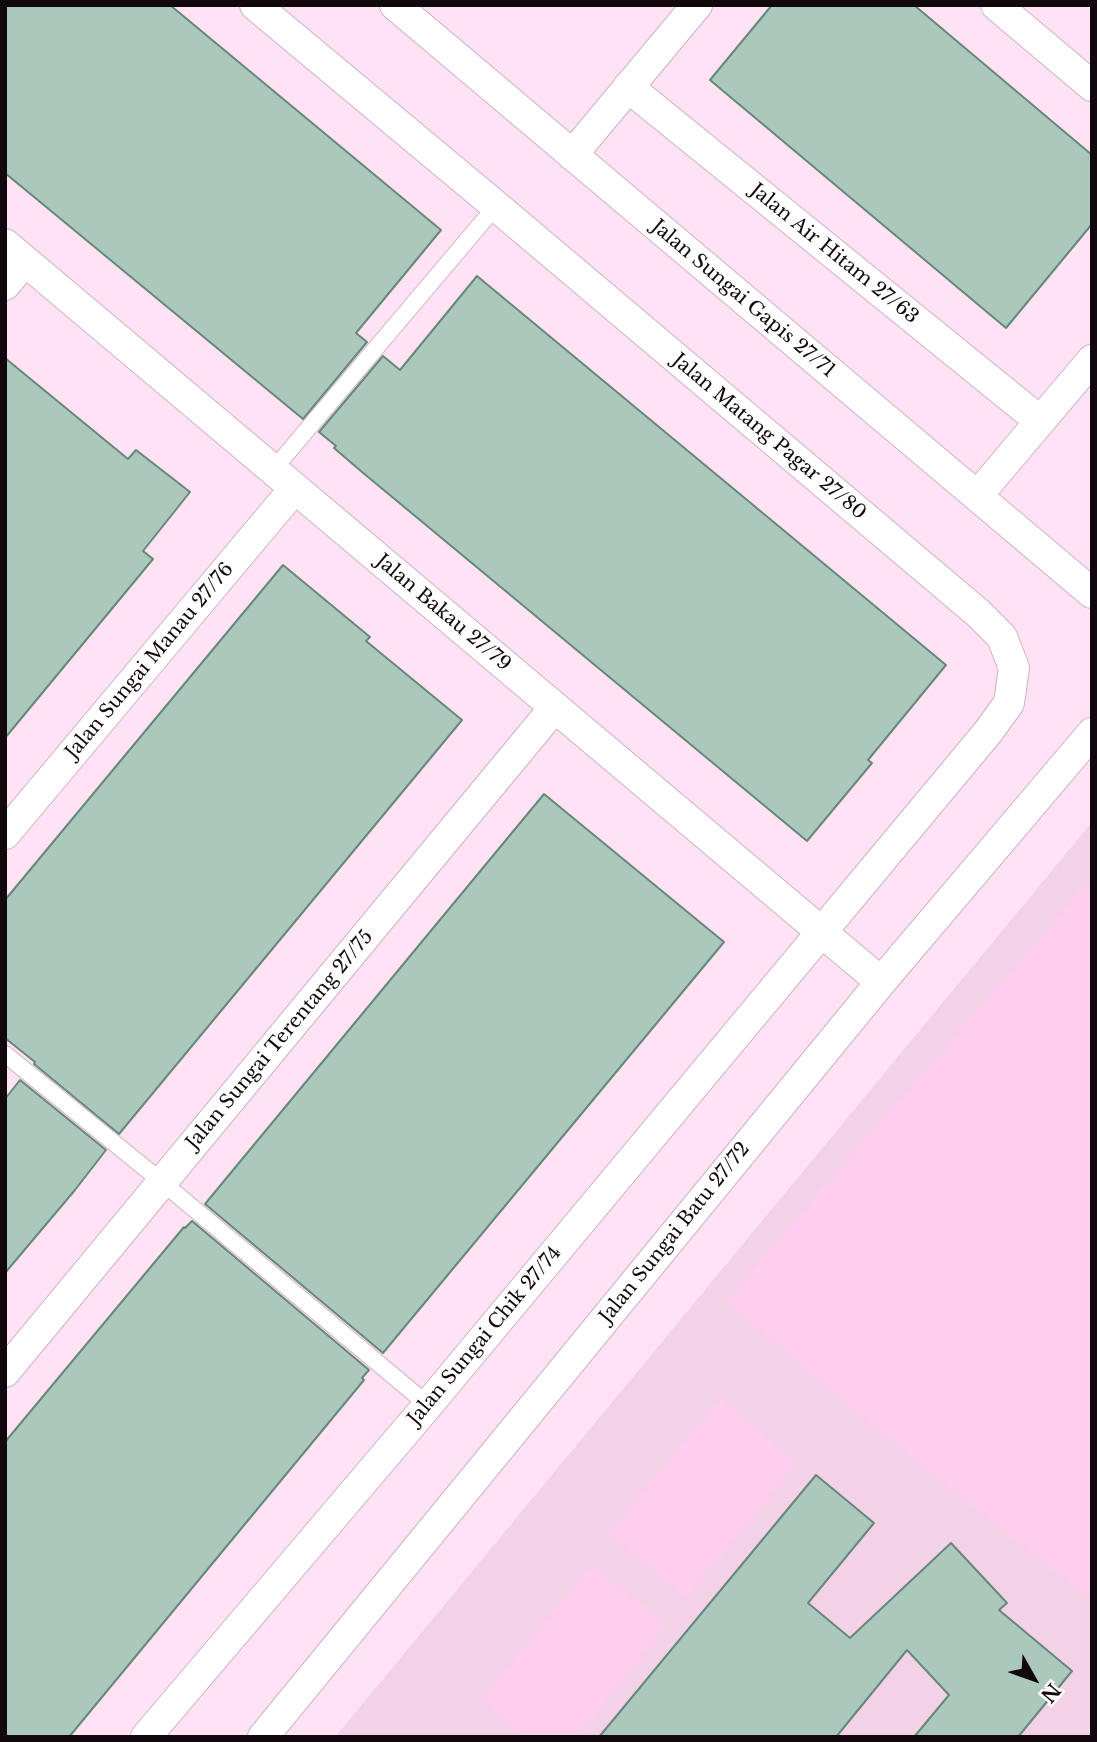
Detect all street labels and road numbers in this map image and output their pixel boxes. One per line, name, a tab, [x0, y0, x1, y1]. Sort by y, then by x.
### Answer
street label: Jalan Air Hitam 27/63	[745, 179, 923, 329]
street label: Jalan Sungai Gapis 27/71	[647, 215, 839, 383]
street label: Jalan Matang Pagar 27/80	[667, 349, 871, 525]
street label: Jalan Bakau 27/79	[371, 550, 515, 676]
street label: Jalan Sungai Manau 27/76	[61, 558, 239, 764]
street label: Jalan Sungai Terentang 27/75	[182, 926, 378, 1154]
street label: Jalan Sungai Batu 27/72	[595, 1138, 755, 1328]
street label: Jalan Sungai Chik 27/74	[404, 1242, 566, 1430]

